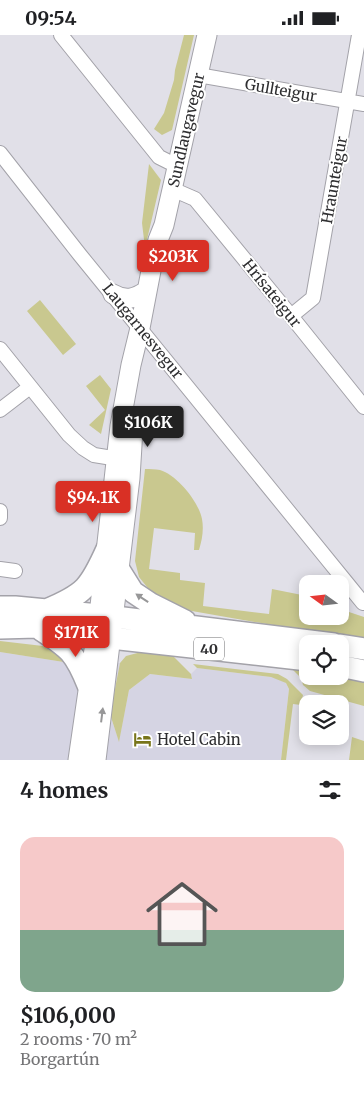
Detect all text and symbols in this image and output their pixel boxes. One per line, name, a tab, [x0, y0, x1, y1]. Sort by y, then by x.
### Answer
text: 09:54	[25, 6, 76, 30]
street label: Sundlaugavegur	[164, 71, 208, 189]
street label: Gullteigur	[244, 74, 319, 106]
street label: Hraunteigur	[317, 134, 351, 225]
pin: $203K	[138, 239, 208, 282]
text: $203K	[148, 246, 198, 266]
street label: Hrísateigur	[239, 255, 305, 331]
street label: Laugarnesvegur	[99, 279, 187, 383]
pin: $106K	[113, 405, 183, 448]
text: $106K	[124, 412, 172, 432]
pin: $94.1K	[52, 481, 134, 523]
text: $94.1K	[66, 487, 120, 507]
north arrow	[299, 575, 349, 625]
map controls	[299, 575, 349, 745]
one-way arrow	[136, 593, 149, 603]
pin: $171K	[41, 615, 111, 658]
text: $171K	[54, 622, 98, 642]
button: locate	[299, 635, 349, 685]
road number: 40	[194, 637, 224, 661]
button: layers	[299, 695, 349, 745]
one-way arrow	[98, 707, 106, 723]
hotel icon: Hotel Cabin	[133, 729, 153, 749]
place label: Hotel Cabin	[157, 730, 241, 749]
icon: filters	[316, 776, 344, 804]
text: 4 homes	[20, 777, 108, 804]
icon: home	[137, 869, 227, 959]
text: $106,000	[20, 1002, 116, 1029]
text: 2 rooms · 70 m²	[20, 1029, 137, 1049]
text: Borgartún	[20, 1049, 100, 1069]

